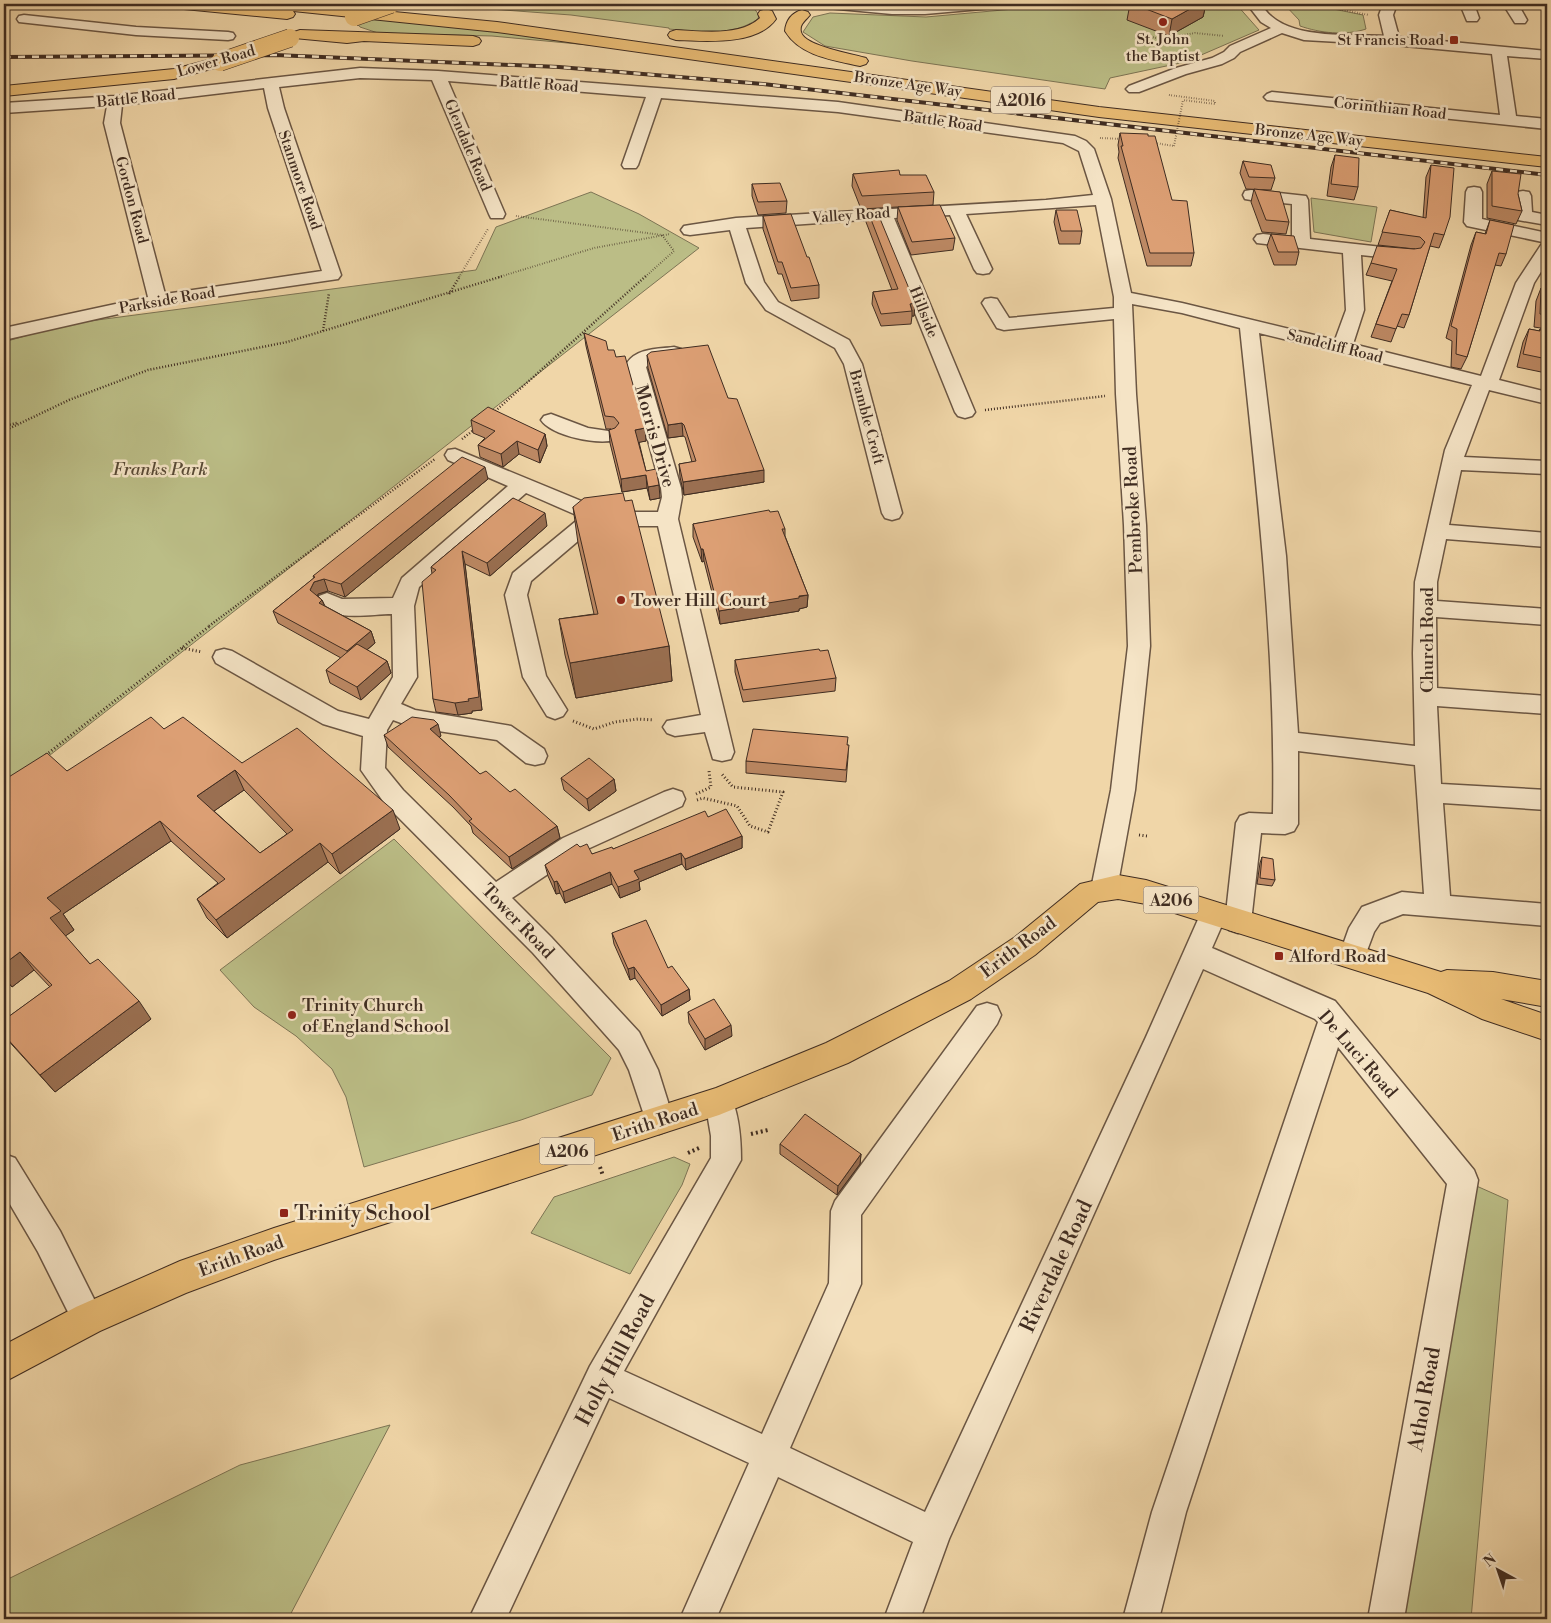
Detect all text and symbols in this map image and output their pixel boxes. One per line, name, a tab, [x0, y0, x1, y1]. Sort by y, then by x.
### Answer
marker: St. John the Baptist	[1157, 16, 1169, 28]
place label: St. John the Baptist	[1126, 30, 1201, 66]
place label: St Francis Road	[1337, 31, 1444, 50]
marker: St Francis Road	[1448, 34, 1460, 46]
street label: Lower Road	[175, 41, 258, 82]
street label: Bronze Age Way	[852, 67, 964, 102]
street label: Battle Road	[498, 72, 579, 97]
street label: Battle Road	[95, 85, 177, 112]
road number: A2016	[991, 86, 1051, 114]
street label: Corinthian Road	[1333, 93, 1448, 124]
street label: Glendale Road	[440, 96, 496, 194]
street label: Battle Road	[902, 106, 984, 136]
street label: Bronze Age Way	[1253, 120, 1365, 151]
street label: Stanmore Road	[274, 128, 326, 233]
street label: Gordon Road	[111, 154, 152, 246]
street label: Valley Road	[810, 203, 891, 228]
street label: Parkside Road	[118, 283, 217, 318]
street label: Hillside	[905, 284, 942, 341]
street label: Sandcliff Road	[1285, 325, 1385, 368]
street label: Bramble Croft	[844, 367, 888, 467]
street label: Morris Drive	[629, 382, 680, 490]
street label: Pembroke Road	[1119, 445, 1148, 574]
park label: Franks Park	[112, 458, 208, 481]
street label: Church Road	[1416, 586, 1439, 693]
place label: Tower Hill Court	[631, 589, 767, 612]
marker: Tower Hill Court	[615, 594, 627, 606]
street label: Tower Road	[476, 879, 560, 964]
road number: A206	[1144, 886, 1198, 914]
street label: Erith Road	[976, 911, 1061, 983]
place label: Alford Road	[1288, 945, 1387, 968]
marker: Alford Road	[1273, 950, 1285, 962]
place label: Trinity Church of England School	[302, 994, 450, 1038]
street label: De Luci Road	[1313, 1005, 1403, 1104]
marker: Trinity Church of England School	[286, 1009, 298, 1021]
street label: Erith Road	[609, 1098, 702, 1147]
road number: A206	[540, 1138, 594, 1164]
street label: Riverdale Road	[1015, 1196, 1099, 1337]
place label: Trinity School	[294, 1201, 430, 1227]
marker: Trinity School	[278, 1207, 290, 1219]
street label: Erith Road	[195, 1230, 288, 1283]
street label: Holly Hill Road	[570, 1290, 661, 1431]
street label: Athol Road	[1403, 1345, 1447, 1454]
north arrow	[1474, 1546, 1524, 1596]
text: N	[1480, 1550, 1500, 1571]

